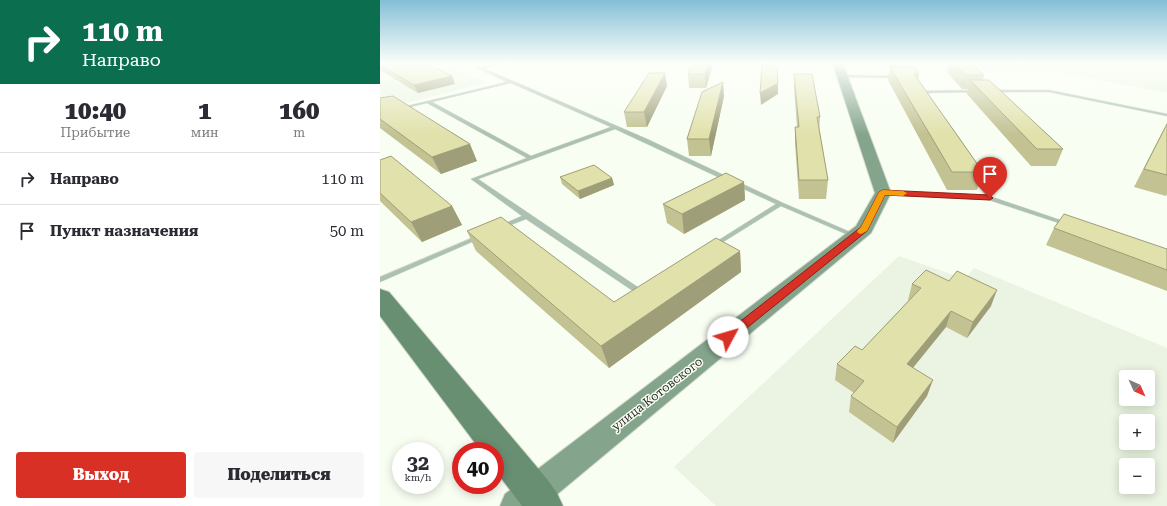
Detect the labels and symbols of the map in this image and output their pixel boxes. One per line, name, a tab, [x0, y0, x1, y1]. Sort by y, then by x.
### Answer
pin	[973, 157, 1007, 198]
position arrow	[707, 316, 749, 358]
street label: улица Котовского	[609, 354, 705, 434]
north arrow	[1119, 370, 1155, 406]
speed limit sign: 40	[452, 442, 504, 494]

